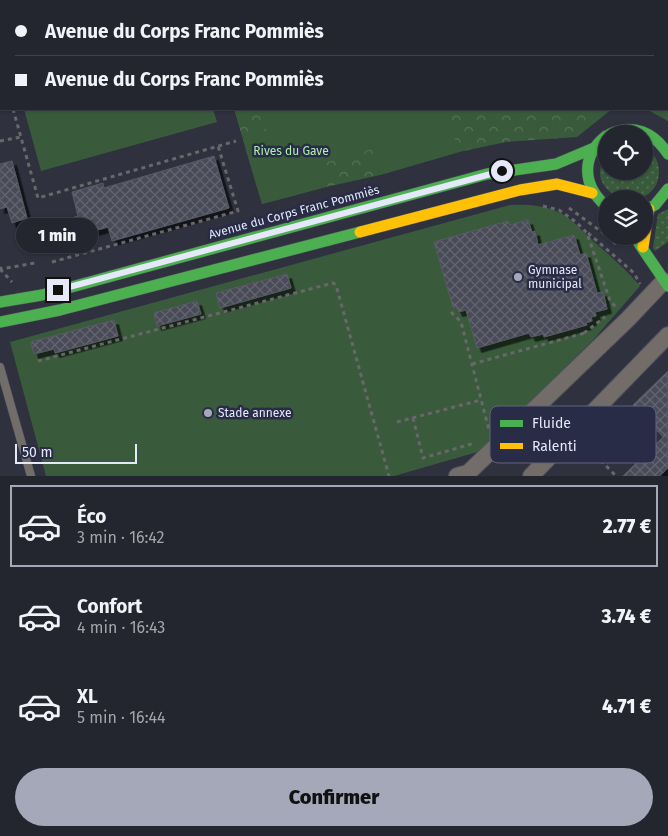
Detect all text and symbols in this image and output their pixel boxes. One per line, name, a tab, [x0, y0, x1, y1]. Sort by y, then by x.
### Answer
text: Avenue du Corps Franc Pommiès	[45, 20, 324, 43]
text: Avenue du Corps Franc Pommiès	[45, 68, 324, 91]
map controls	[598, 125, 653, 245]
button: locate	[598, 125, 653, 180]
park label: Rives du Gave	[253, 144, 329, 158]
route start	[491, 160, 513, 182]
street label: Avenue du Corps Franc Pommiès	[207, 182, 381, 242]
button: layers	[598, 190, 653, 245]
callout: 1 min	[17, 218, 99, 252]
text: 1 min	[38, 226, 76, 245]
place label: Gymnase municipal	[528, 263, 582, 291]
marker: Gymnase municipal	[512, 271, 524, 283]
route end	[47, 279, 69, 301]
place label: Stade annexe	[218, 406, 292, 420]
legend	[490, 406, 656, 463]
marker: Stade annexe	[202, 407, 214, 419]
text: Fluide	[532, 415, 571, 432]
text: Ralenti	[532, 438, 577, 455]
scale bar	[15, 441, 138, 464]
text: 50 m	[22, 444, 53, 461]
icon: car	[17, 504, 62, 549]
text: Éco	[77, 505, 106, 528]
text: 2.77 €	[603, 515, 651, 538]
text: 3 min · 16:42	[77, 528, 164, 547]
icon: car	[17, 594, 62, 639]
text: Confort	[77, 595, 142, 618]
text: 3.74 €	[602, 605, 651, 628]
text: 4 min · 16:43	[77, 618, 165, 637]
icon: car	[17, 684, 62, 729]
text: XL	[77, 685, 98, 708]
text: 4.71 €	[602, 695, 651, 718]
text: 5 min · 16:44	[77, 708, 165, 727]
button: Confirmer	[15, 768, 653, 826]

